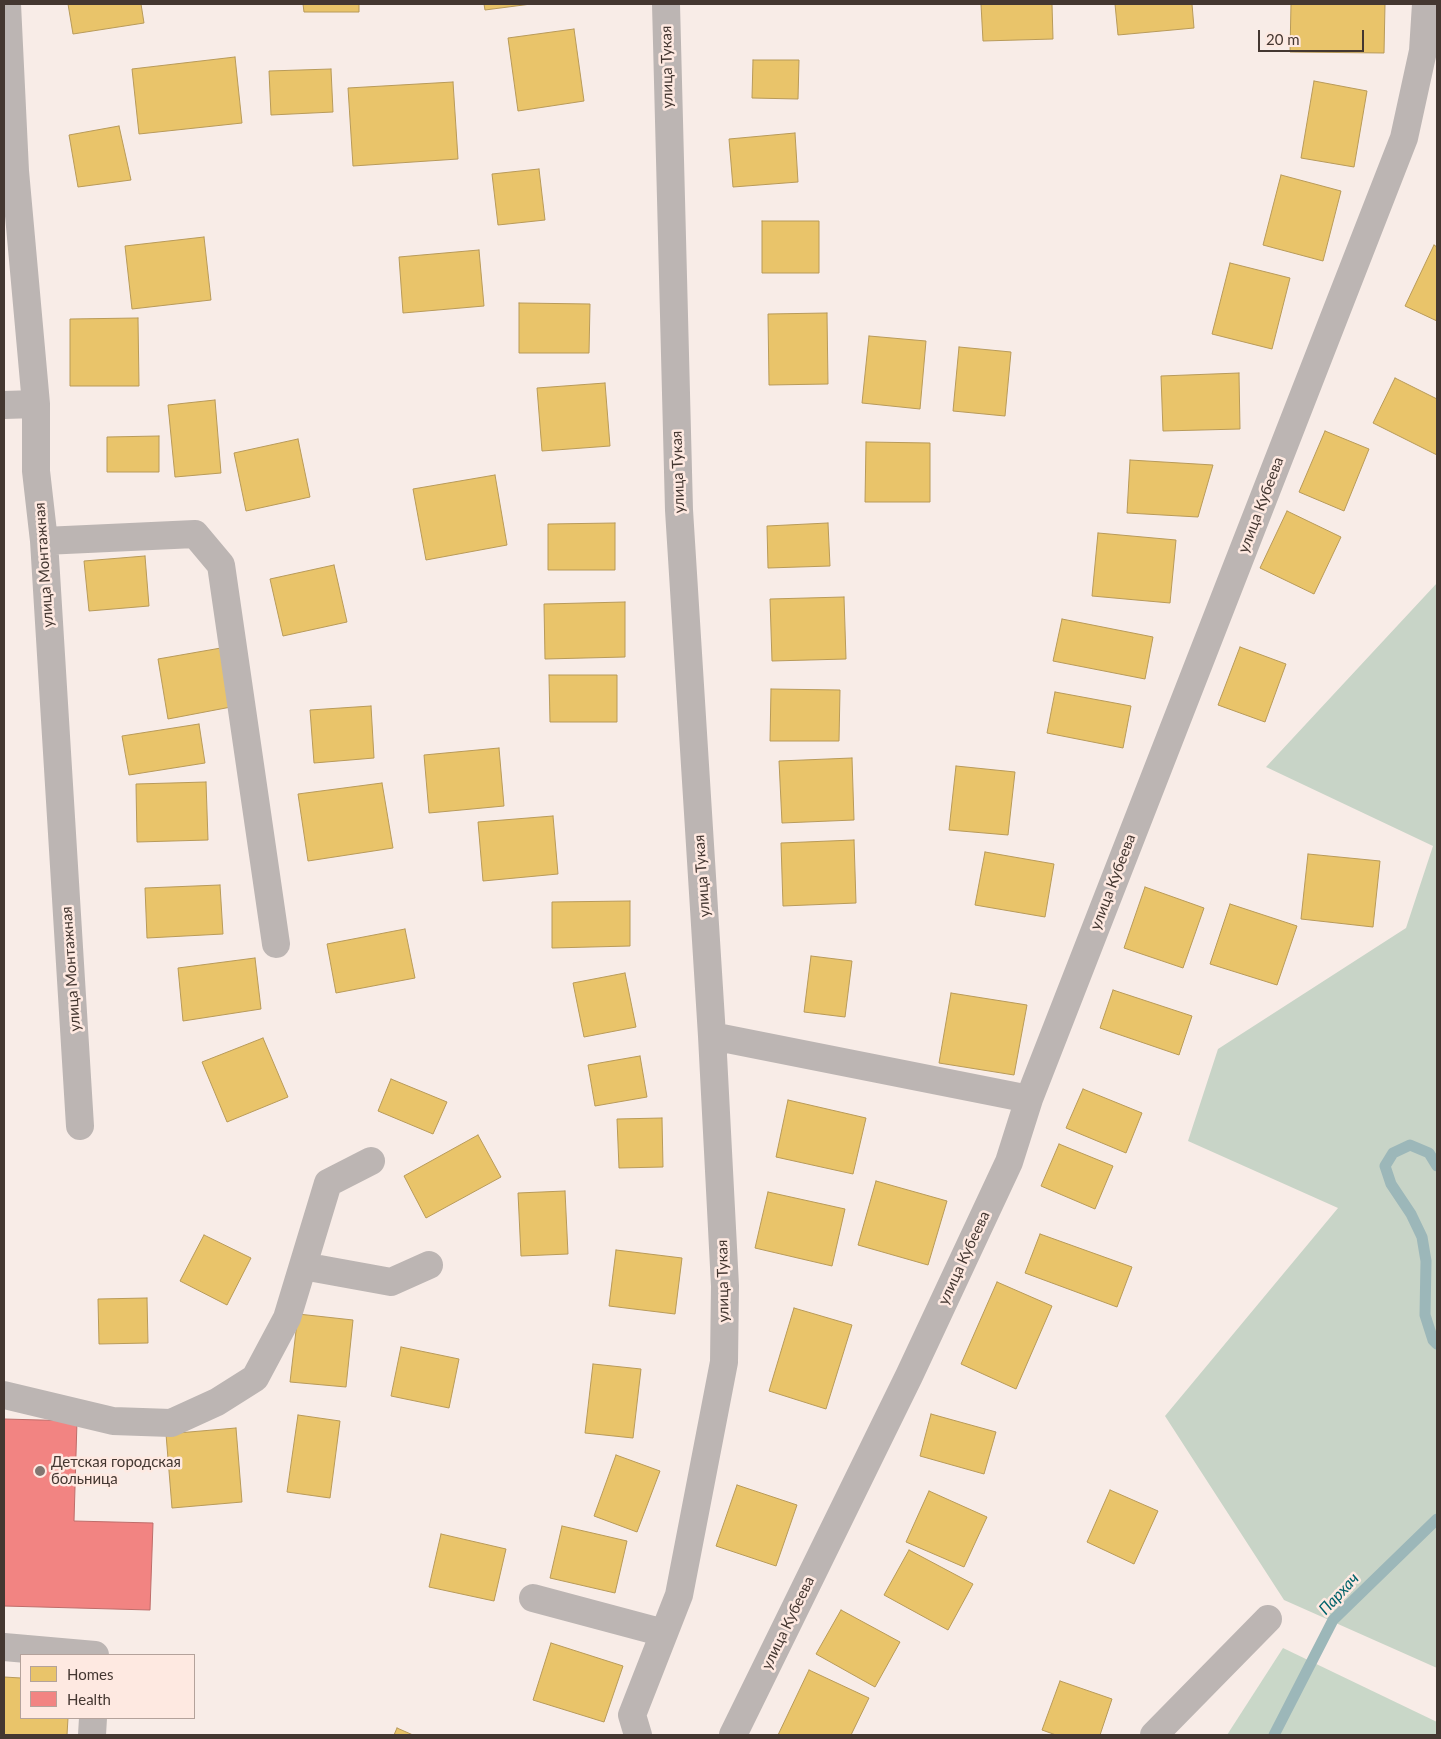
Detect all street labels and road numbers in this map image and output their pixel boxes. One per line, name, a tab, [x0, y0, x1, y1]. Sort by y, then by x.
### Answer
street label: улица Тукая	[657, 25, 677, 109]
street label: улица Тукая	[668, 430, 688, 514]
street label: улица Кубеева	[1234, 454, 1288, 556]
street label: улица Монтажная	[31, 502, 57, 628]
street label: улица Кубеева	[1086, 831, 1140, 933]
street label: улица Тукая	[690, 834, 714, 918]
street label: улица Монтажная	[58, 906, 84, 1032]
street label: улица Кубеева	[934, 1208, 994, 1308]
street label: улица Тукая	[713, 1239, 733, 1323]
street label: улица Кубеева	[758, 1574, 818, 1672]

